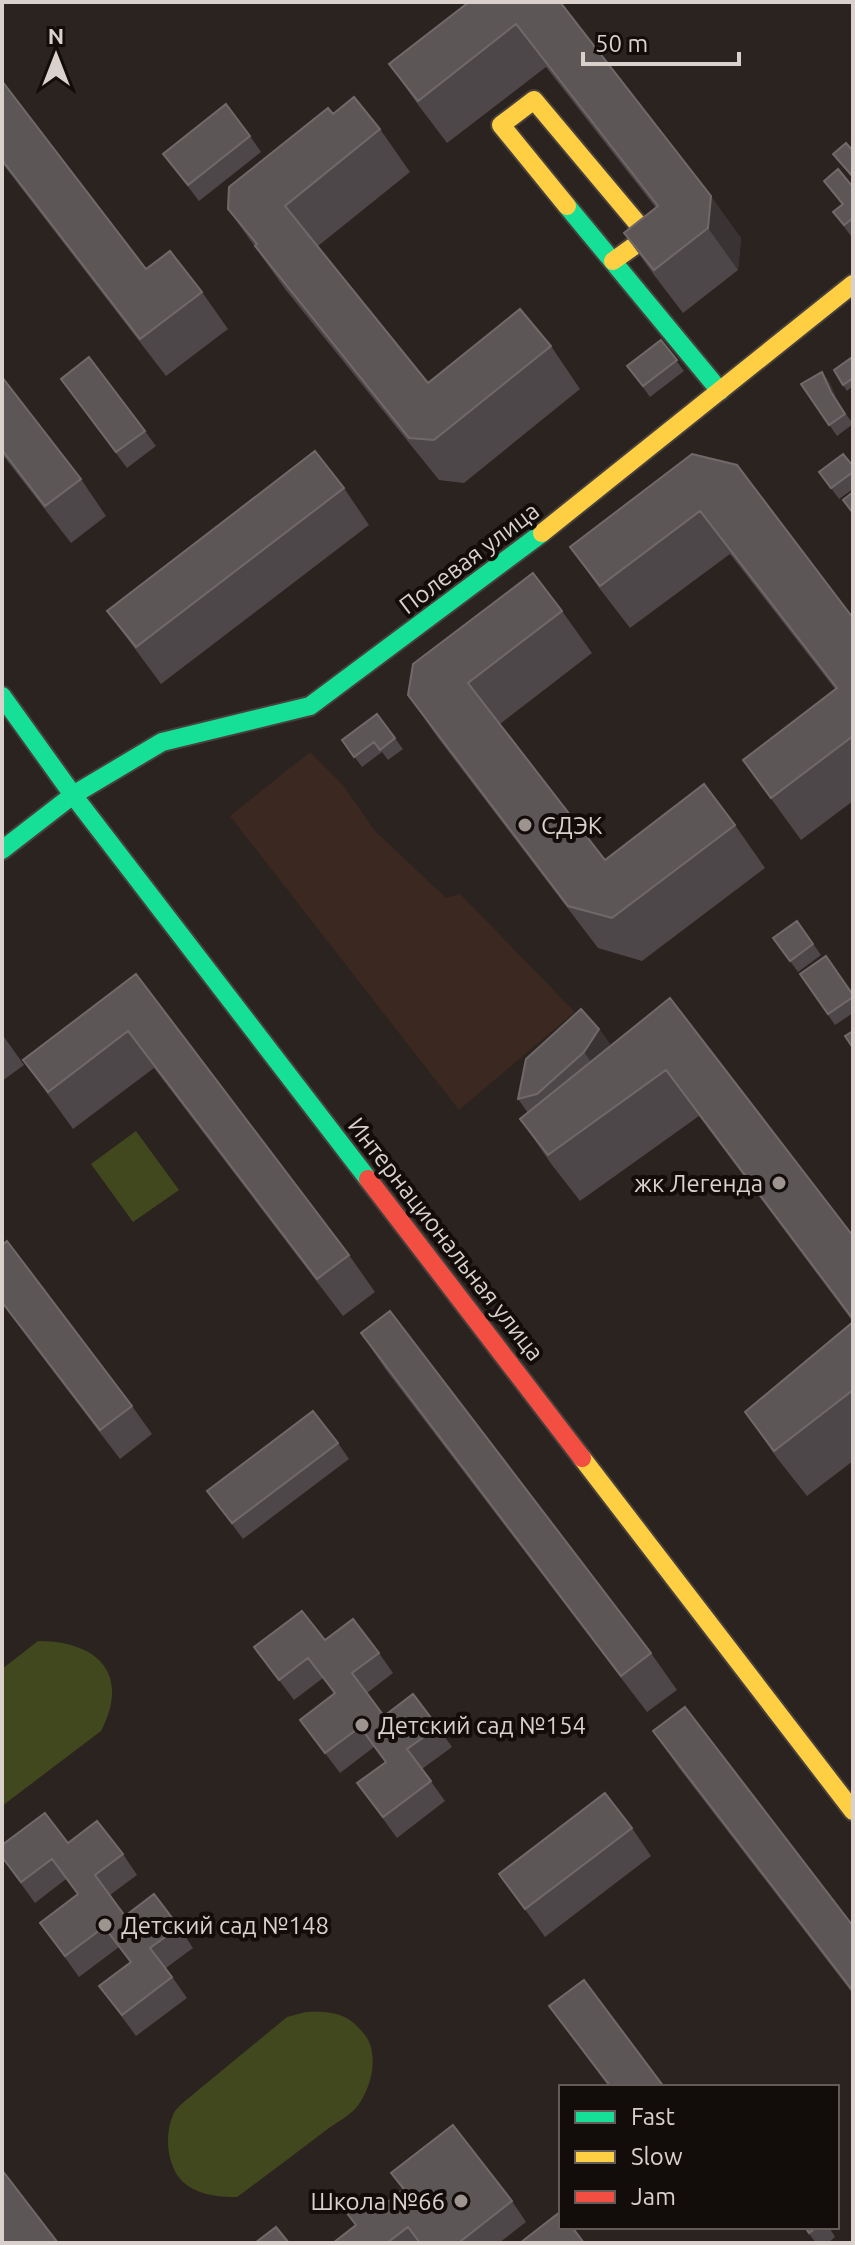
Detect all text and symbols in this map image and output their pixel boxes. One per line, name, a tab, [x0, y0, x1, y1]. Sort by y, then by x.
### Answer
north arrow	[16, 16, 96, 96]
scale bar	[583, 16, 739, 66]
text: N	[48, 23, 64, 48]
text: 50 m	[595, 30, 648, 57]
street label: Полевая улица	[394, 497, 544, 619]
place label: СДЭК	[541, 812, 603, 839]
marker: СДЭК	[516, 816, 534, 834]
street label: Интернациональная улица	[343, 1112, 549, 1366]
place label: жк Легенда	[634, 1170, 763, 1197]
marker: жк Легенда	[770, 1174, 788, 1192]
place label: Детский сад №154	[378, 1712, 586, 1739]
marker: Детский сад №154	[353, 1716, 371, 1734]
place label: Детский сад №148	[121, 1912, 329, 1939]
marker: Детский сад №148	[96, 1916, 114, 1934]
legend	[559, 2085, 839, 2229]
text: Fast	[631, 2103, 675, 2130]
text: Slow	[631, 2143, 683, 2170]
text: Jam	[631, 2183, 676, 2210]
place label: Школа №66	[310, 2188, 445, 2215]
marker: Школа №66	[452, 2192, 470, 2210]

